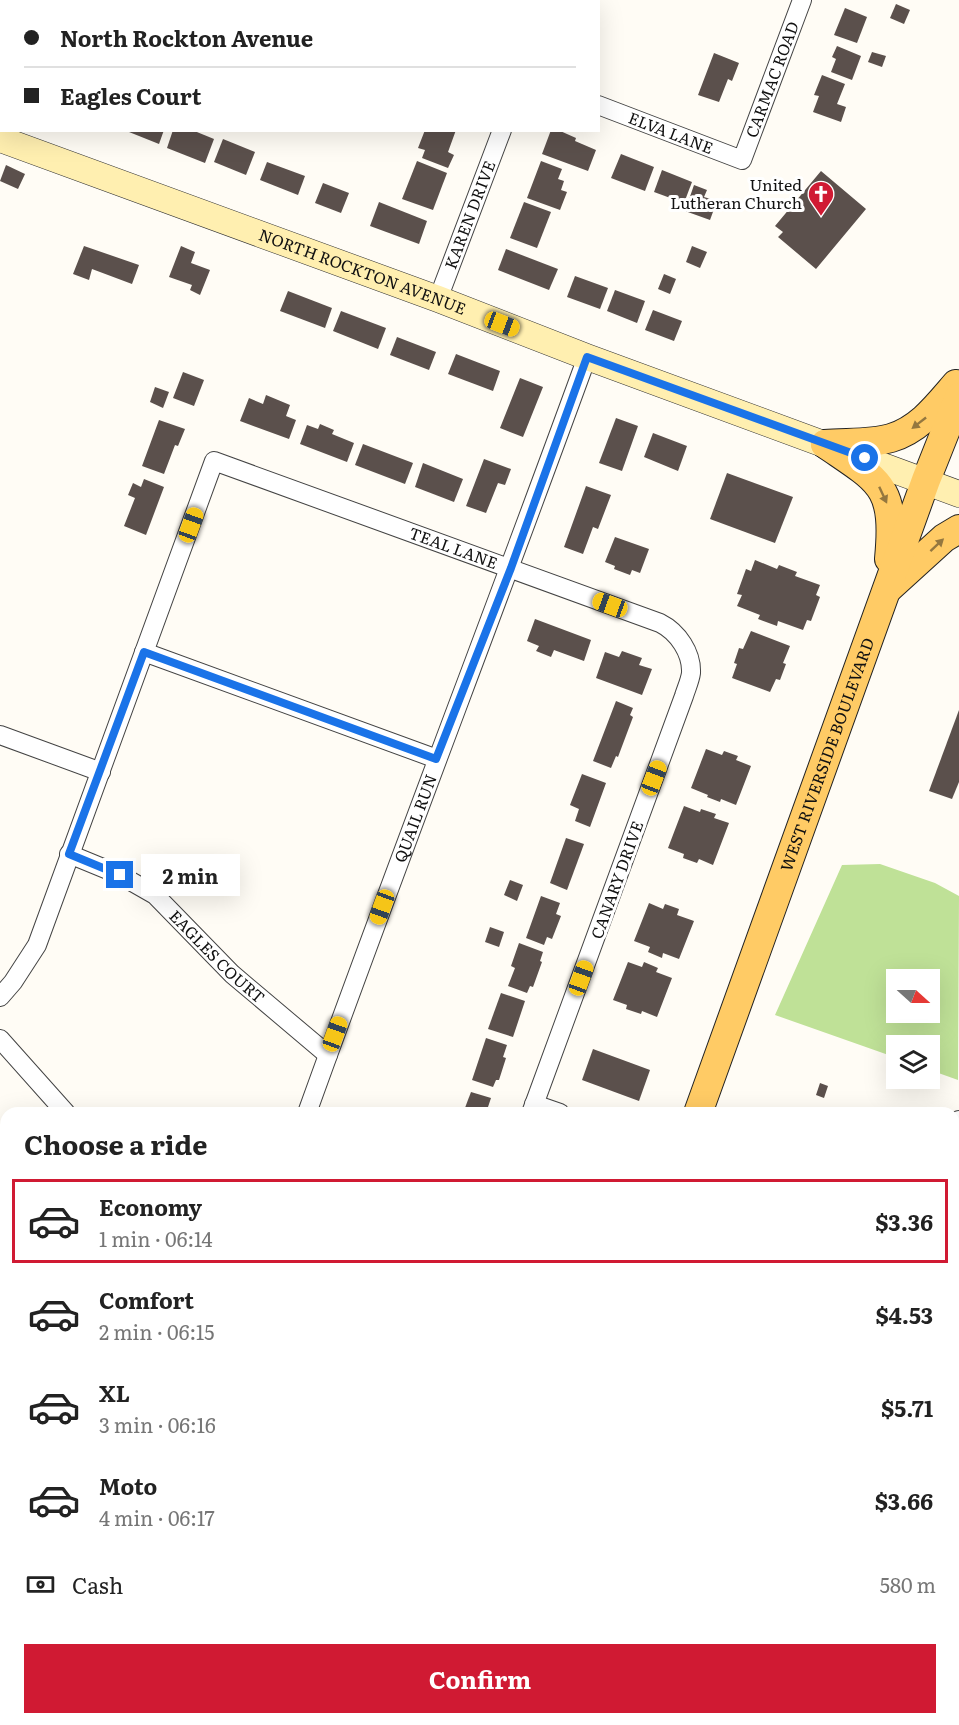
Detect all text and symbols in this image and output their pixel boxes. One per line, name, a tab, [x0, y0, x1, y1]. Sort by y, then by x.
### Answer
street label: CARMAC ROAD	[738, 18, 804, 141]
text: North Rockton Avenue	[60, 21, 313, 54]
text: Eagles Court	[60, 79, 201, 112]
street label: ELVA LANE	[625, 105, 717, 159]
street label: KAREN DRIVE	[437, 157, 500, 272]
place label: United Lutheran Church	[670, 172, 802, 214]
church icon: United Lutheran Church	[806, 179, 836, 217]
street label: NORTH ROCKTON AVENUE	[256, 222, 470, 320]
car	[482, 309, 522, 339]
one-way arrow	[912, 416, 927, 428]
route start	[851, 444, 878, 471]
one-way arrow	[879, 486, 888, 503]
car	[176, 505, 206, 545]
street label: TEAL LANE	[406, 520, 501, 574]
one-way arrow	[929, 538, 944, 552]
car	[590, 590, 630, 620]
street label: WEST RIVERSIDE BOULEVARD	[773, 634, 879, 874]
car	[639, 758, 669, 798]
street label: QUAIL RUN	[387, 770, 442, 866]
street label: CANARY DRIVE	[584, 817, 649, 942]
callout: 2 min	[141, 854, 240, 896]
text: 2 min	[163, 860, 218, 890]
route end	[106, 861, 133, 888]
car	[367, 887, 397, 927]
street label: EAGLES COURT	[165, 904, 271, 1008]
car	[566, 958, 596, 998]
north arrow	[886, 969, 940, 1023]
map controls	[886, 969, 940, 1089]
car	[320, 1014, 350, 1054]
button: layers	[886, 1035, 940, 1089]
text: Choose a ride	[24, 1123, 207, 1163]
text: Economy	[99, 1190, 202, 1223]
icon: car	[27, 1194, 81, 1248]
text: $3.36	[875, 1205, 933, 1238]
text: 1 min · 06:14	[99, 1223, 212, 1253]
text: Comfort	[99, 1283, 194, 1316]
icon: car	[27, 1287, 81, 1341]
text: $4.53	[875, 1298, 933, 1331]
text: 2 min · 06:15	[99, 1316, 214, 1346]
text: XL	[99, 1376, 130, 1409]
icon: car	[27, 1380, 81, 1434]
text: $5.71	[881, 1391, 933, 1424]
text: 3 min · 06:16	[99, 1409, 216, 1439]
text: Moto	[99, 1469, 157, 1502]
icon: car	[27, 1473, 81, 1527]
text: $3.66	[875, 1484, 933, 1517]
text: 4 min · 06:17	[99, 1502, 215, 1532]
icon: cash	[24, 1568, 57, 1601]
text: Cash	[72, 1568, 123, 1601]
text: 580 m	[880, 1569, 936, 1599]
button: Confirm	[24, 1644, 936, 1713]

